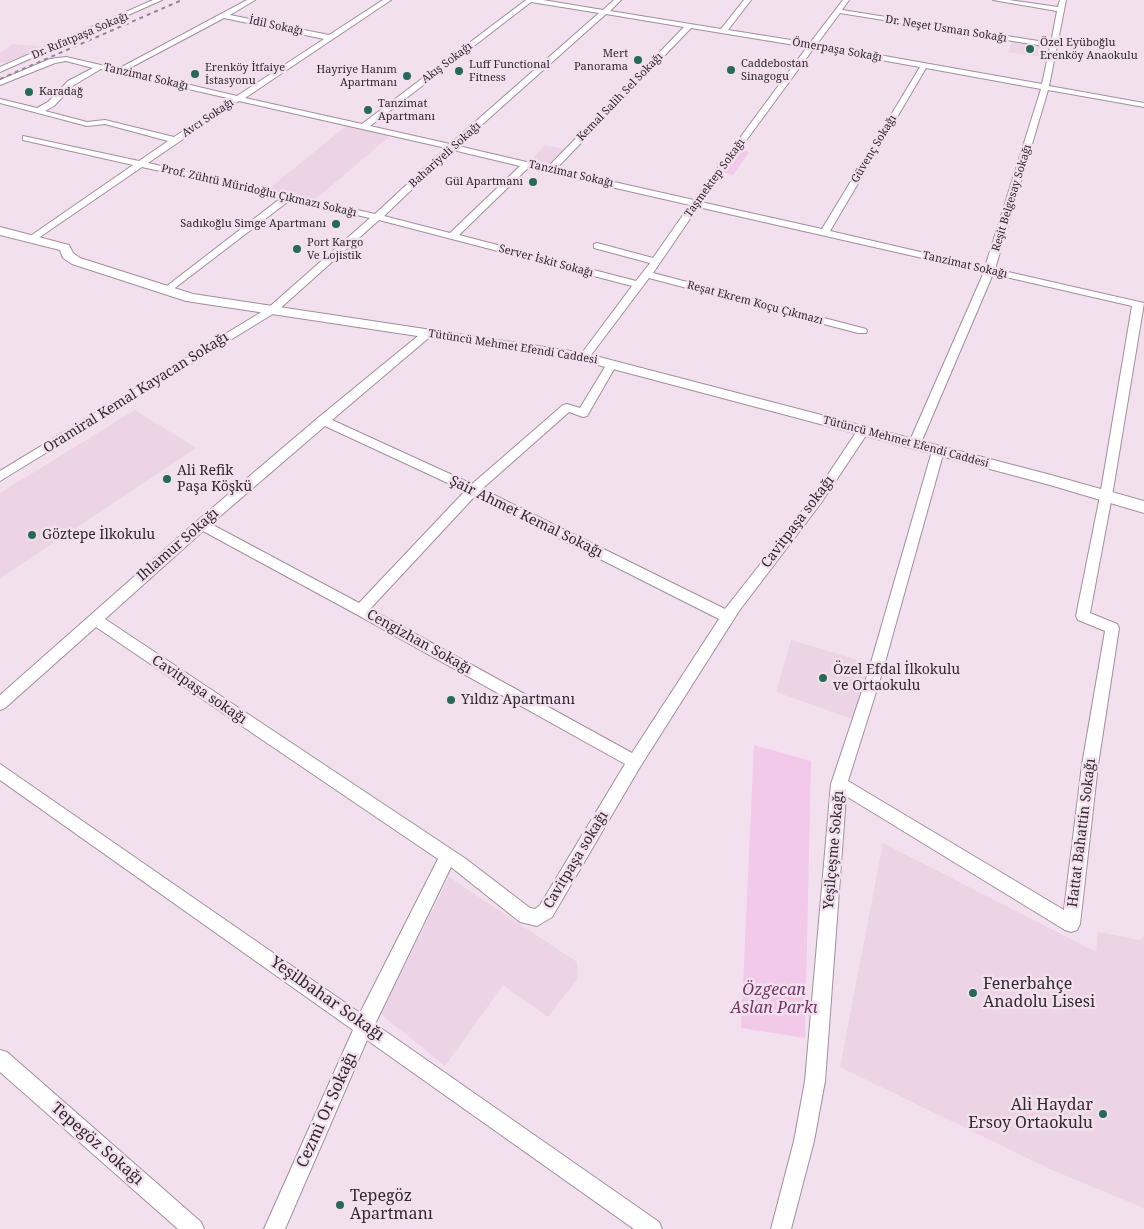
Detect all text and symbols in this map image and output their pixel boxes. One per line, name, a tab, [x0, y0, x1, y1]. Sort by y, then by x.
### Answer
street label: Dr. Rıfatpaşa Sokağı	[30, 10, 130, 62]
street label: Dr. Neşet Usman Sokağı	[884, 13, 1008, 45]
street label: İdil Sokağı	[248, 14, 304, 38]
street label: Ömerpaşa Sokağı	[791, 36, 883, 64]
place label: Özel Eyüboğlu Erenköy Anaokulu	[1040, 36, 1138, 62]
street label: Akış Sokağı	[419, 40, 475, 86]
marker: Özel Eyüboğlu Erenköy Anaokulu	[1024, 43, 1036, 55]
place label: Mert Panorama	[574, 47, 628, 73]
street label: Kemal Salih Sel Sokağı	[574, 50, 666, 144]
marker: Mert Panorama	[632, 54, 644, 66]
place label: Caddebostan Sinagogu	[741, 57, 809, 83]
place label: Luff Functional Fitness	[469, 58, 550, 84]
street label: Tanzimat Sokağı	[102, 61, 190, 93]
place label: Erenköy İtfaiye İstasyonu	[205, 61, 285, 87]
place label: Hayriye Hanım Apartmanı	[317, 63, 397, 89]
marker: Caddebostan Sinagogu	[725, 64, 737, 76]
marker: Luff Functional Fitness	[453, 65, 465, 77]
marker: Erenköy İtfaiye İstasyonu	[189, 68, 201, 80]
marker: Hayriye Hanım Apartmanı	[401, 70, 413, 82]
place label: Karadağ	[39, 85, 83, 99]
marker: Karadağ	[23, 86, 35, 98]
street label: Avcı Sokağı	[180, 96, 236, 140]
place label: Tanzimat Apartmanı	[378, 97, 435, 123]
marker: Tanzimat Apartmanı	[362, 104, 374, 116]
street label: Güvenç Sokağı	[849, 113, 899, 185]
street label: Bahariyeli Sokağı	[407, 119, 483, 191]
street label: Taşmektep Sokağı	[682, 136, 748, 220]
street label: Reşit Belgesay Sokağı	[989, 143, 1035, 253]
street label: Tanzimat Sokağı	[527, 158, 615, 190]
street label: Prof. Zühtü Müridoğlu Çıkmazı Sokağı	[160, 162, 358, 220]
place label: Gül Apartmanı	[445, 175, 523, 189]
marker: Gül Apartmanı	[527, 176, 539, 188]
place label: Sadıkoğlu Simge Apartmanı	[180, 217, 326, 231]
marker: Sadıkoğlu Simge Apartmanı	[330, 218, 342, 230]
place label: Port Kargo Ve Lojistik	[307, 236, 363, 262]
street label: Server İskit Sokağı	[497, 242, 595, 280]
marker: Port Kargo Ve Lojistik	[291, 243, 303, 255]
street label: Tanzimat Sokağı	[921, 249, 1009, 281]
street label: Reşat Ekrem Koçu Çıkmazı	[686, 278, 824, 328]
street label: Tütüncü Mehmet Efendi Caddesi	[428, 327, 598, 367]
street label: Oramiral Kemal Kayacan Sokağı	[40, 329, 232, 457]
street label: Tütüncü Mehmet Efendi Caddesi	[822, 413, 990, 471]
place label: Ali Refik Paşa Köşkü	[177, 463, 252, 496]
marker: Ali Refik Paşa Köşkü	[161, 473, 173, 485]
street label: Şair Ahmet Kemal Sokağı	[447, 473, 605, 561]
street label: Cavitpaşa sokağı	[758, 473, 838, 571]
street label: Ihlamur Sokağı	[134, 505, 222, 585]
place label: Göztepe İlkokulu	[42, 527, 155, 543]
marker: Göztepe İlkokulu	[26, 529, 38, 541]
street label: Cengizhan Sokağı	[364, 606, 474, 678]
street label: Cavitpaşa sokağı	[148, 652, 250, 728]
place label: Özel Efdal İlkokulu ve Ortaokulu	[833, 662, 960, 694]
marker: Özel Efdal İlkokulu ve Ortaokulu	[817, 672, 829, 684]
place label: Yıldız Apartmanı	[461, 692, 575, 708]
marker: Yıldız Apartmanı	[445, 694, 457, 706]
street label: Hattat Bahattin Sokağı	[1065, 758, 1099, 908]
street label: Yeşilçeşme Sokağı	[820, 790, 848, 910]
street label: Cavitpaşa sokağı	[540, 808, 612, 912]
street label: Yeşilbahar Sokağı	[266, 953, 388, 1045]
place label: Fenerbahçe Anadolu Lisesi	[983, 974, 1095, 1012]
park label: Özgecan Aslan Parkı	[730, 980, 818, 1018]
marker: Fenerbahçe Anadolu Lisesi	[967, 987, 979, 999]
street label: Cezmi Or Sokağı	[293, 1049, 361, 1171]
place label: Ali Haydar Ersoy Ortaokulu	[968, 1095, 1093, 1133]
street label: Tepegöz Sokağı	[47, 1099, 147, 1189]
marker: Ali Haydar Ersoy Ortaokulu	[1097, 1108, 1109, 1120]
place label: Tepegöz Apartmanı	[350, 1186, 433, 1224]
marker: Tepegöz Apartmanı	[334, 1199, 346, 1211]

